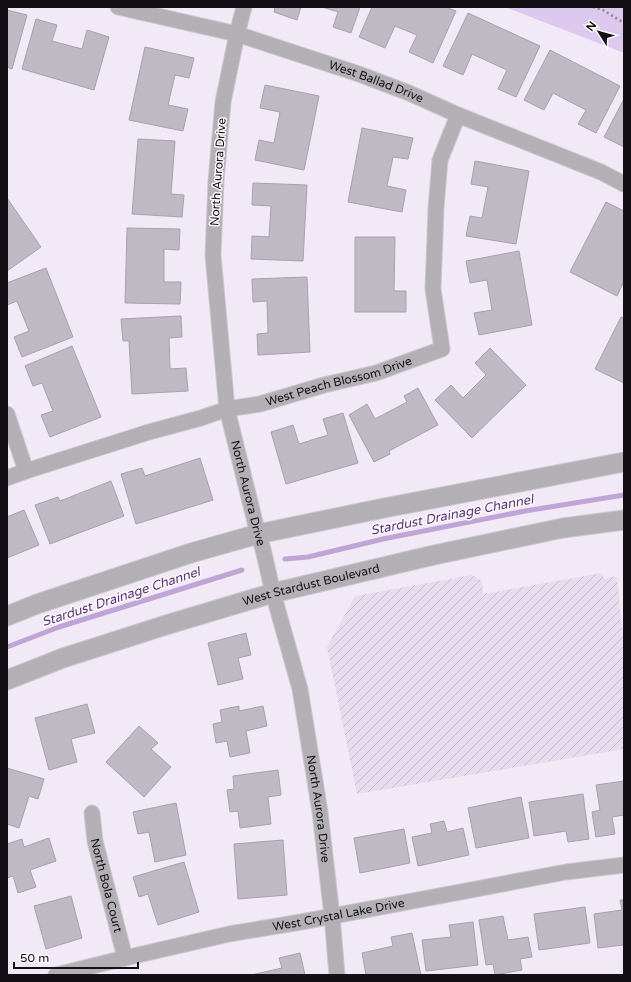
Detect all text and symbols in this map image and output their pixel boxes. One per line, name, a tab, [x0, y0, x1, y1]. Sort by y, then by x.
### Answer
north arrow	[579, 12, 619, 52]
text: N	[584, 19, 599, 34]
street label: West Ballad Drive	[327, 58, 426, 106]
street label: North Aurora Drive	[207, 117, 229, 226]
street label: West Peach Blossom Drive	[264, 354, 414, 409]
street label: North Aurora Drive	[228, 439, 269, 548]
water label: Stardust Drainage Channel	[369, 491, 536, 539]
street label: West Stardust Boulevard	[241, 561, 381, 609]
water label: Stardust Drainage Channel	[40, 563, 204, 630]
street label: North Aurora Drive	[304, 754, 333, 863]
street label: North Bola Court	[88, 837, 125, 934]
street label: West Crystal Lake Drive	[271, 896, 406, 934]
scale bar	[14, 944, 138, 970]
text: 50 m	[20, 951, 49, 965]

